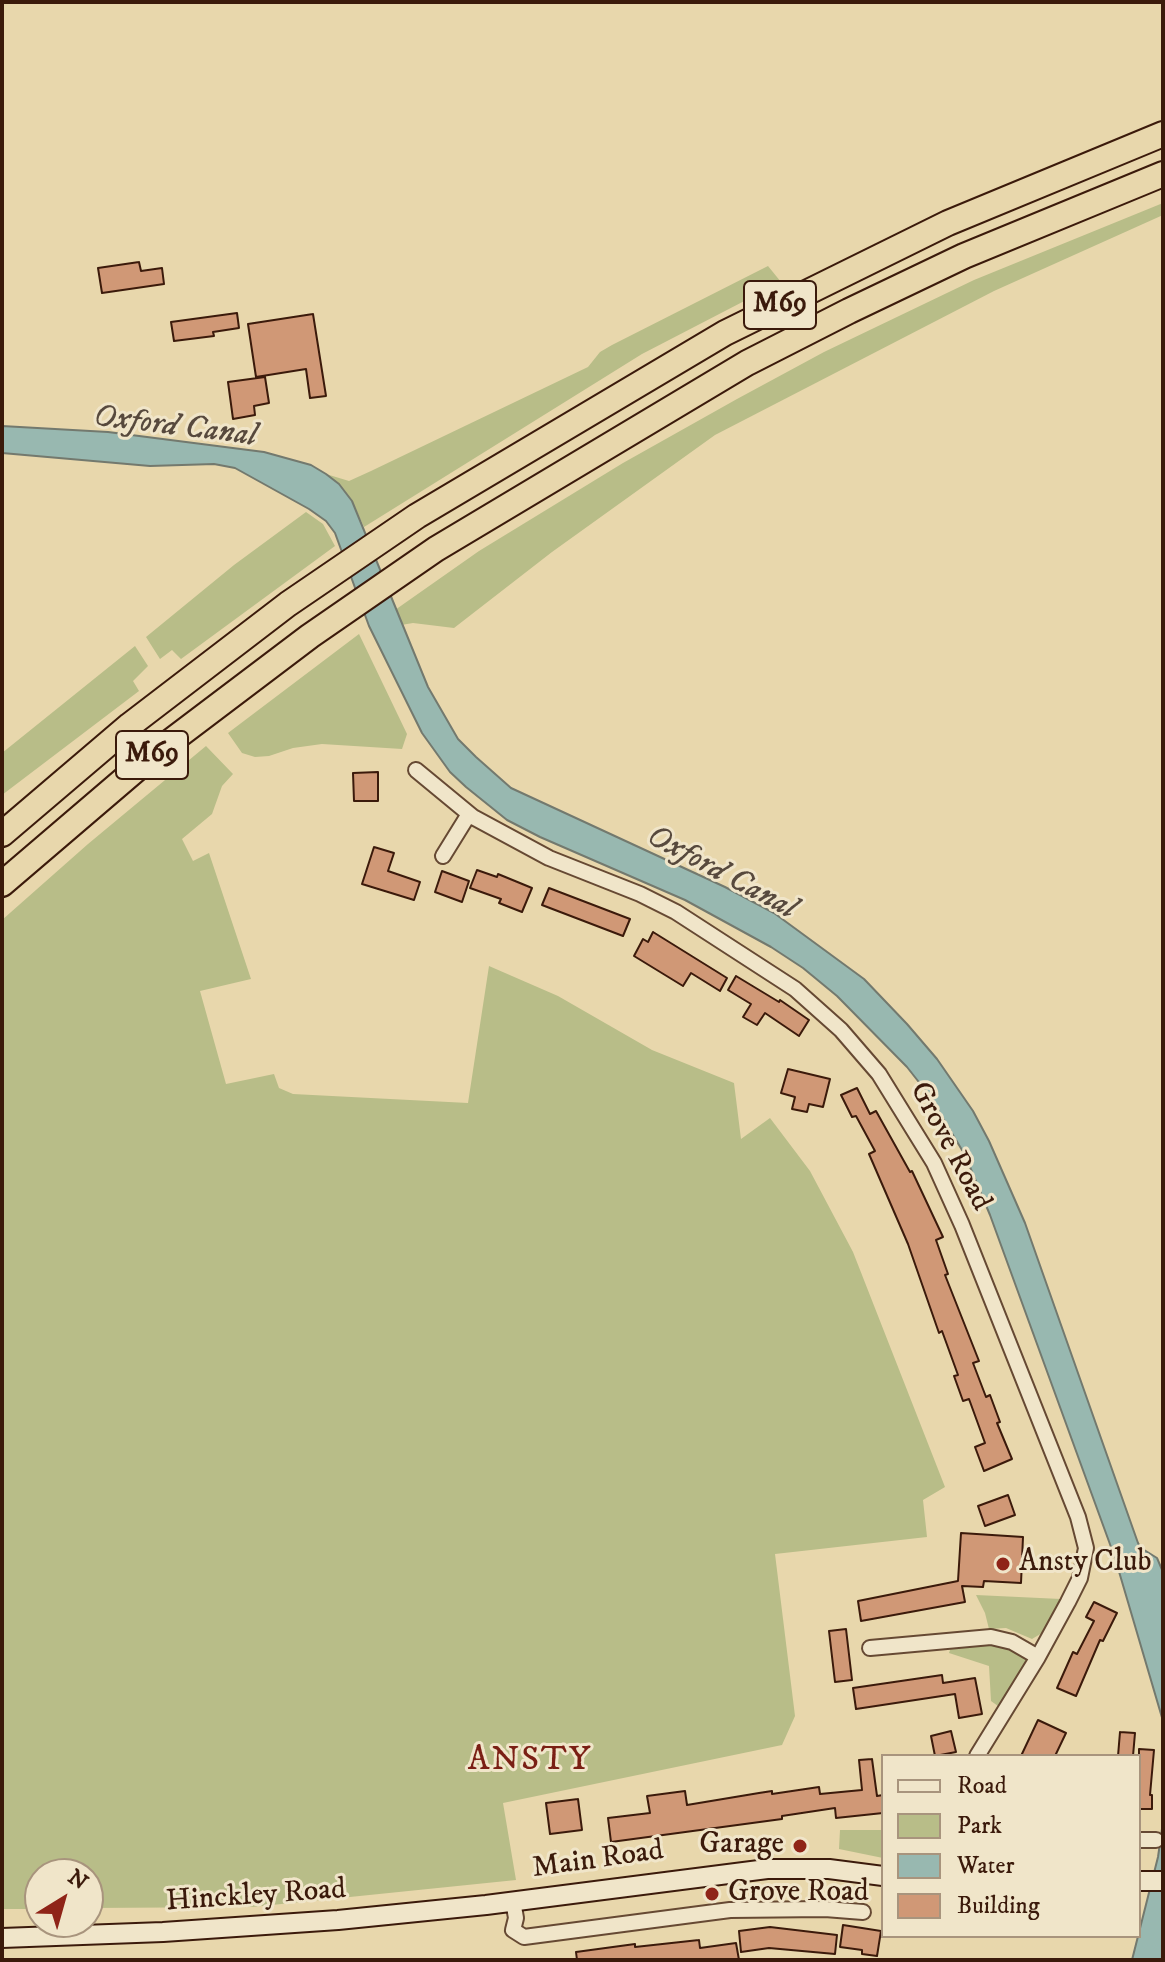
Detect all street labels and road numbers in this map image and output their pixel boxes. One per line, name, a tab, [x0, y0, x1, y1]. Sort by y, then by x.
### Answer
road number: M69	[744, 281, 816, 329]
road number: M69	[116, 731, 188, 779]
street label: Grove Road	[900, 1076, 998, 1218]
street label: Main Road	[530, 1834, 666, 1888]
street label: Hinckley Road	[165, 1873, 347, 1921]

